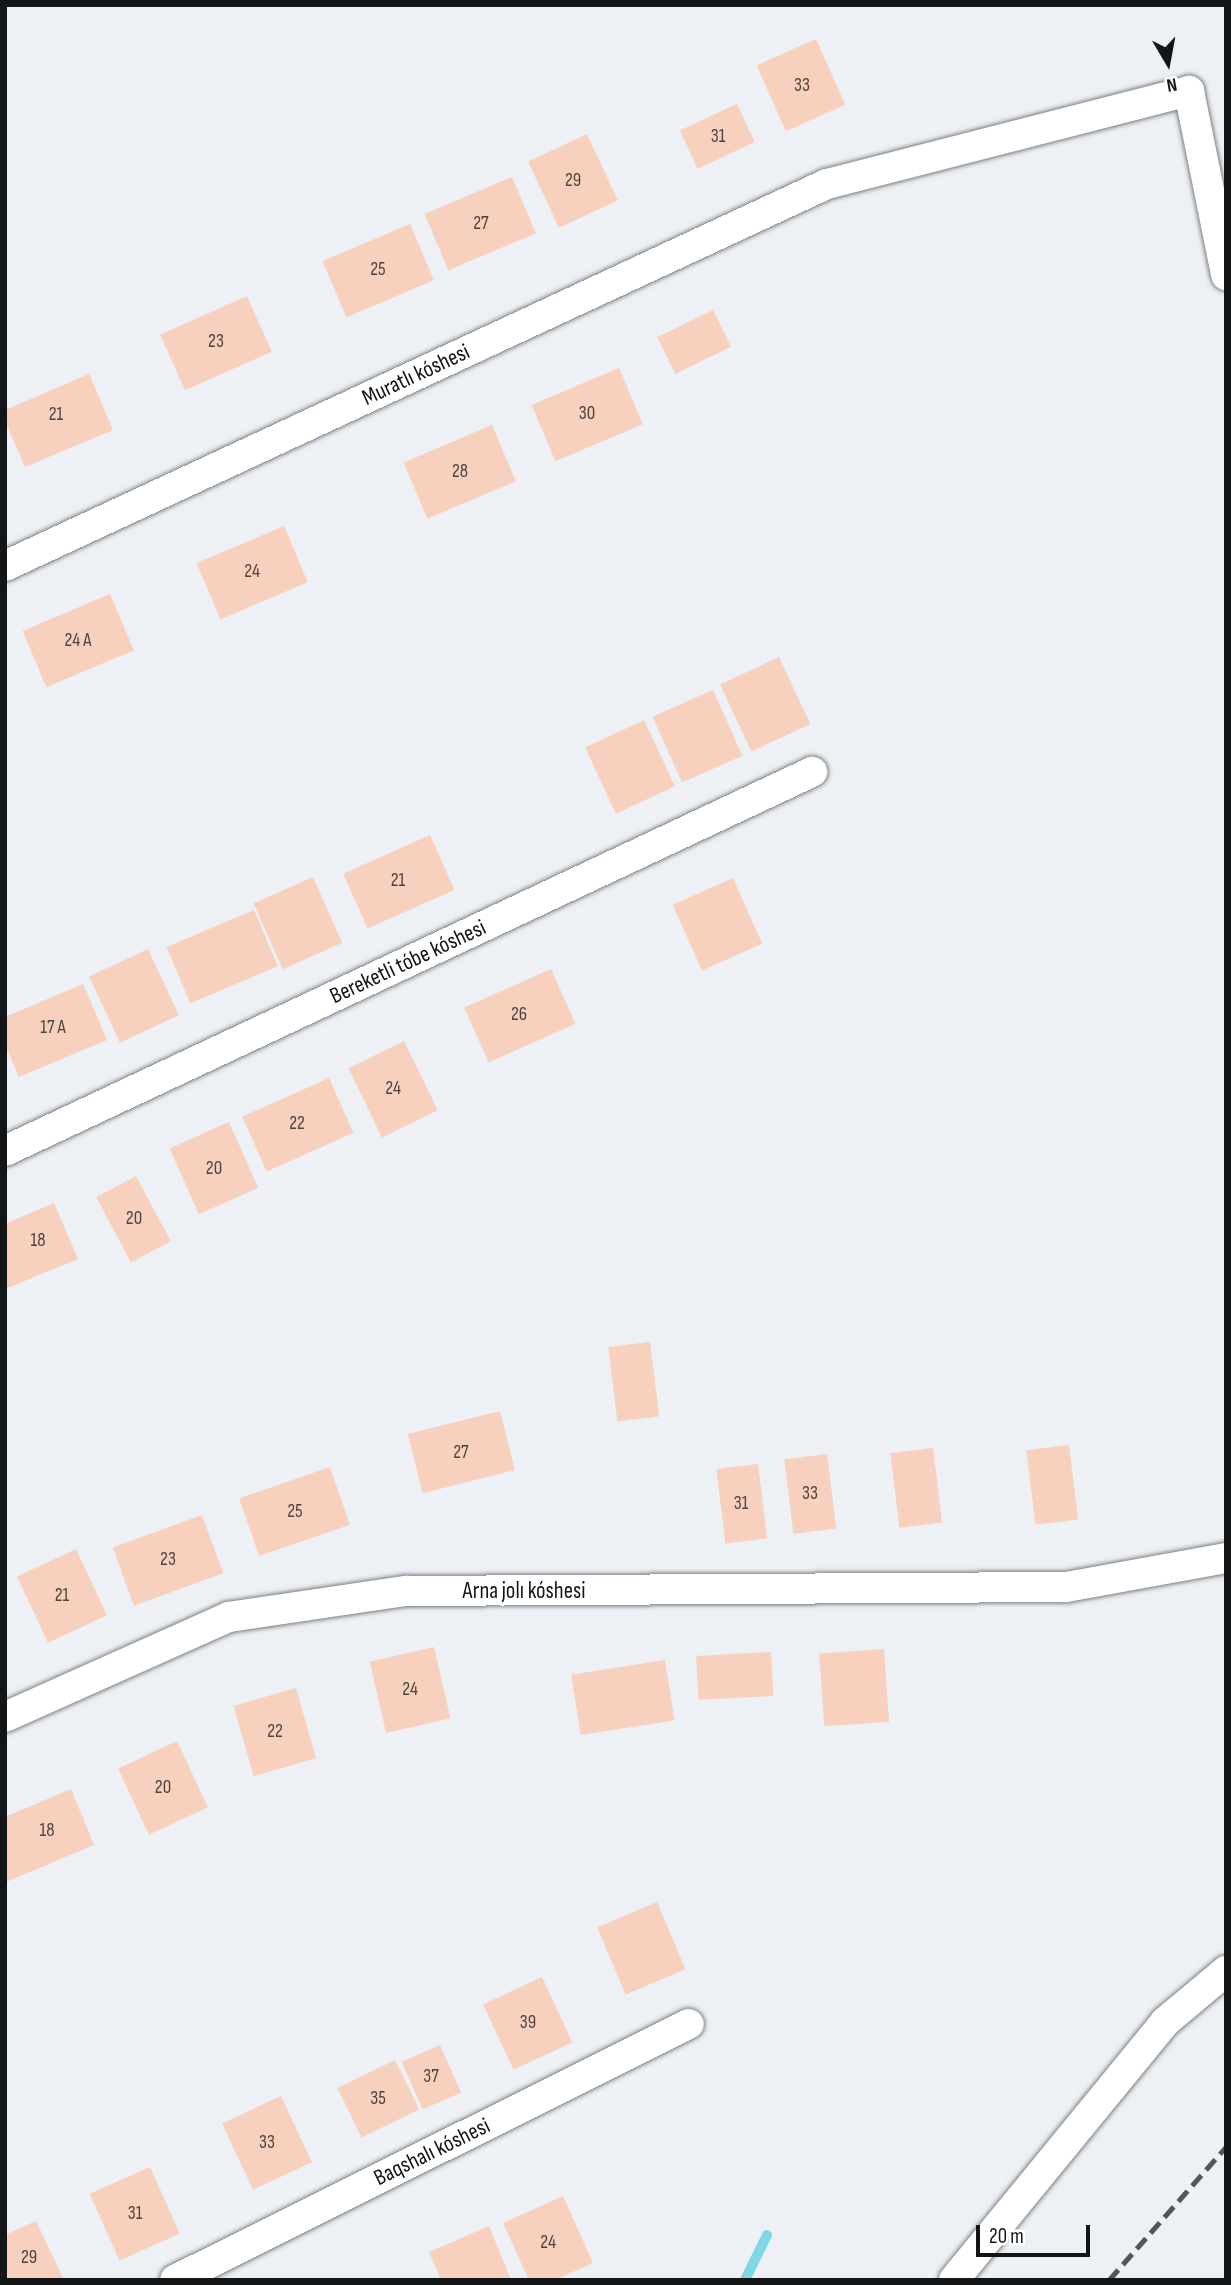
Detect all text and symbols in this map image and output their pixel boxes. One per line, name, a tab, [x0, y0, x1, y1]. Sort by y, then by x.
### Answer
north arrow	[1133, 28, 1203, 98]
text: N	[1165, 72, 1179, 96]
house number: 33	[794, 75, 810, 97]
house number: 31	[711, 126, 725, 148]
house number: 29	[565, 170, 581, 192]
house number: 27	[473, 213, 489, 235]
house number: 25	[370, 259, 386, 281]
house number: 23	[208, 331, 224, 353]
street label: Muratlı kóshesi	[358, 338, 474, 412]
house number: 30	[579, 403, 595, 425]
house number: 21	[49, 404, 63, 426]
house number: 28	[452, 461, 468, 483]
house number: 24	[244, 561, 260, 583]
house number: 24 А	[65, 630, 91, 652]
house number: 21	[391, 870, 405, 892]
street label: Bereketli tóbe kóshesi	[326, 914, 490, 1010]
house number: 26	[511, 1004, 527, 1026]
house number: 17 А	[40, 1017, 66, 1039]
house number: 24	[385, 1078, 401, 1100]
house number: 22	[289, 1113, 305, 1135]
house number: 20	[206, 1158, 222, 1180]
house number: 20	[126, 1208, 142, 1230]
house number: 18	[31, 1230, 45, 1252]
house number: 27	[453, 1442, 469, 1464]
house number: 33	[802, 1483, 818, 1505]
house number: 31	[734, 1493, 748, 1515]
house number: 25	[287, 1501, 303, 1523]
house number: 23	[160, 1549, 176, 1571]
street label: Arna jolı kóshesi	[463, 1577, 585, 1605]
house number: 21	[55, 1585, 69, 1607]
house number: 24	[402, 1679, 418, 1701]
house number: 22	[267, 1721, 283, 1743]
house number: 20	[155, 1777, 171, 1799]
house number: 18	[40, 1820, 54, 1842]
house number: 39	[520, 2012, 536, 2034]
house number: 37	[423, 2066, 439, 2088]
house number: 35	[370, 2088, 386, 2110]
street label: Baqshalı kóshesi	[369, 2112, 495, 2192]
house number: 33	[259, 2132, 275, 2154]
house number: 31	[128, 2203, 142, 2225]
scale bar	[979, 2212, 1093, 2256]
text: 20 m	[989, 2224, 1024, 2249]
house number: 24	[540, 2232, 556, 2254]
house number: 29	[21, 2247, 37, 2269]

